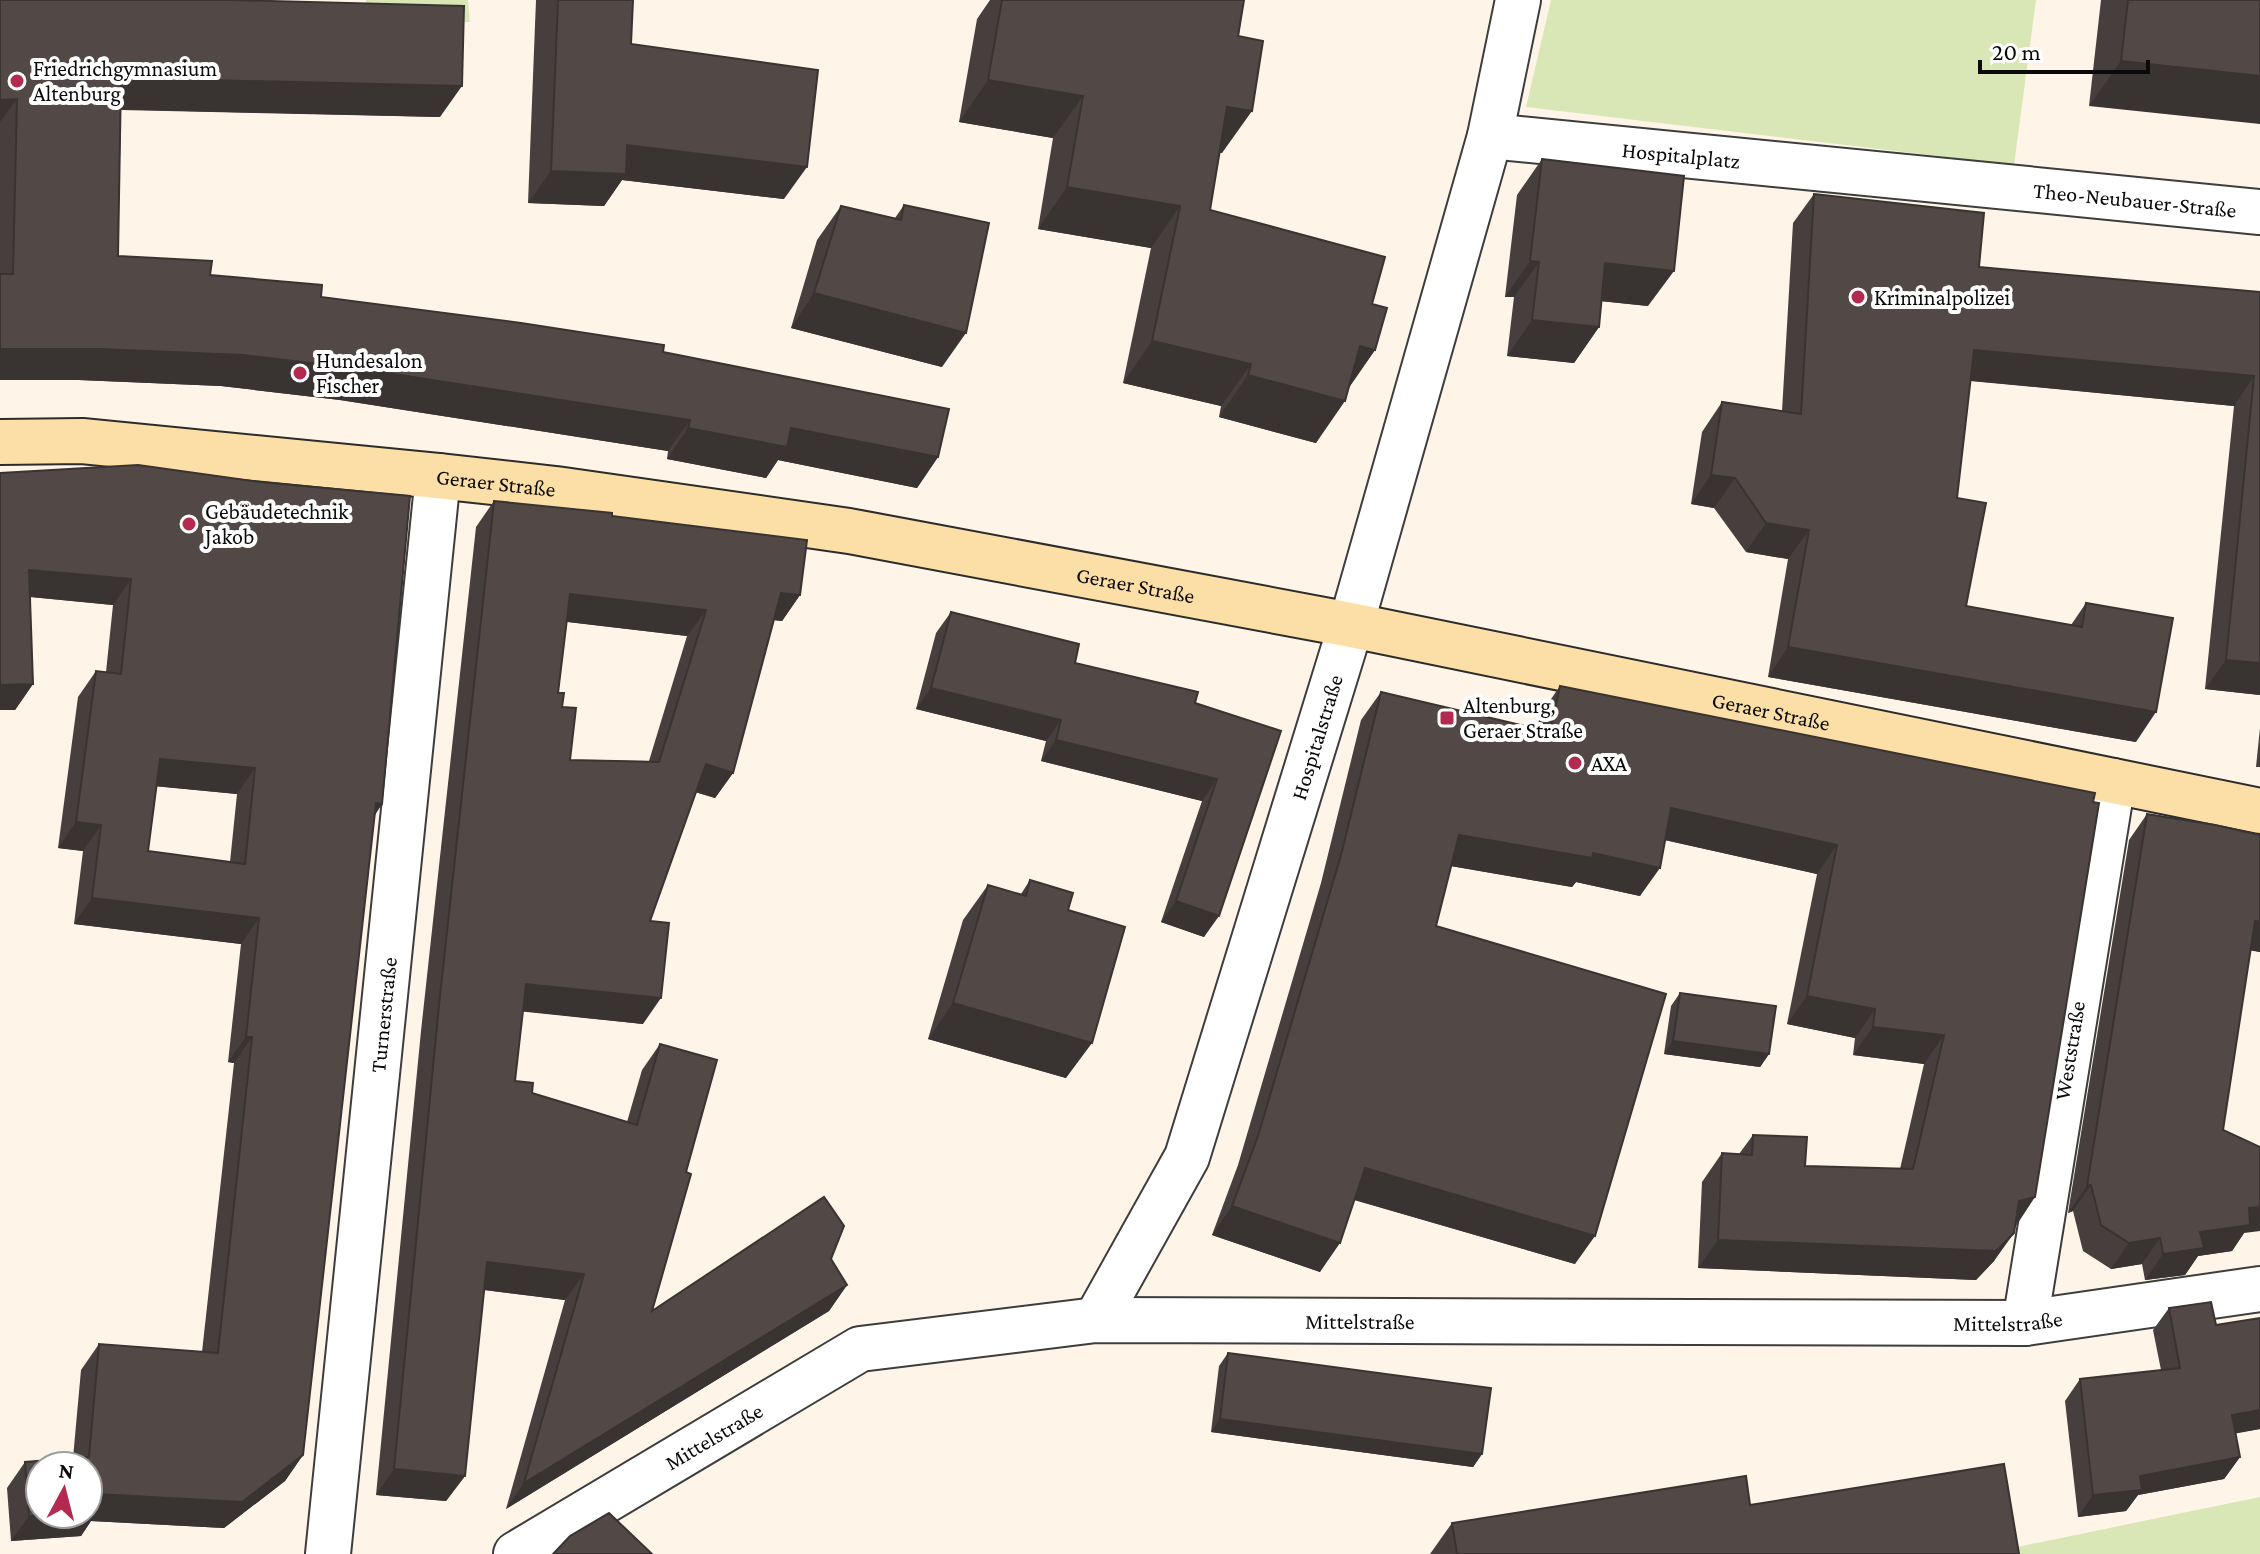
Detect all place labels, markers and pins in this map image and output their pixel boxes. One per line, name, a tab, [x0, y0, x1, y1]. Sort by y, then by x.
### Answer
place label: Friedrichgymnasium Altenburg	[33, 56, 218, 106]
marker: Friedrichgymnasium Altenburg	[8, 72, 26, 90]
place label: Kriminalpolizei	[1874, 285, 2010, 310]
marker: Kriminalpolizei	[1849, 288, 1867, 306]
place label: Hundesalon Fischer	[316, 348, 423, 398]
marker: Hundesalon Fischer	[291, 364, 309, 382]
place label: Gebäudetechnik Jakob	[203, 499, 349, 549]
marker: Gebäudetechnik Jakob	[180, 515, 198, 533]
place label: Altenburg, Geraer Straße	[1463, 693, 1583, 743]
marker: Altenburg, Geraer Straße	[1438, 709, 1456, 727]
place label: AXA	[1591, 751, 1628, 776]
marker: AXA	[1566, 754, 1584, 772]

